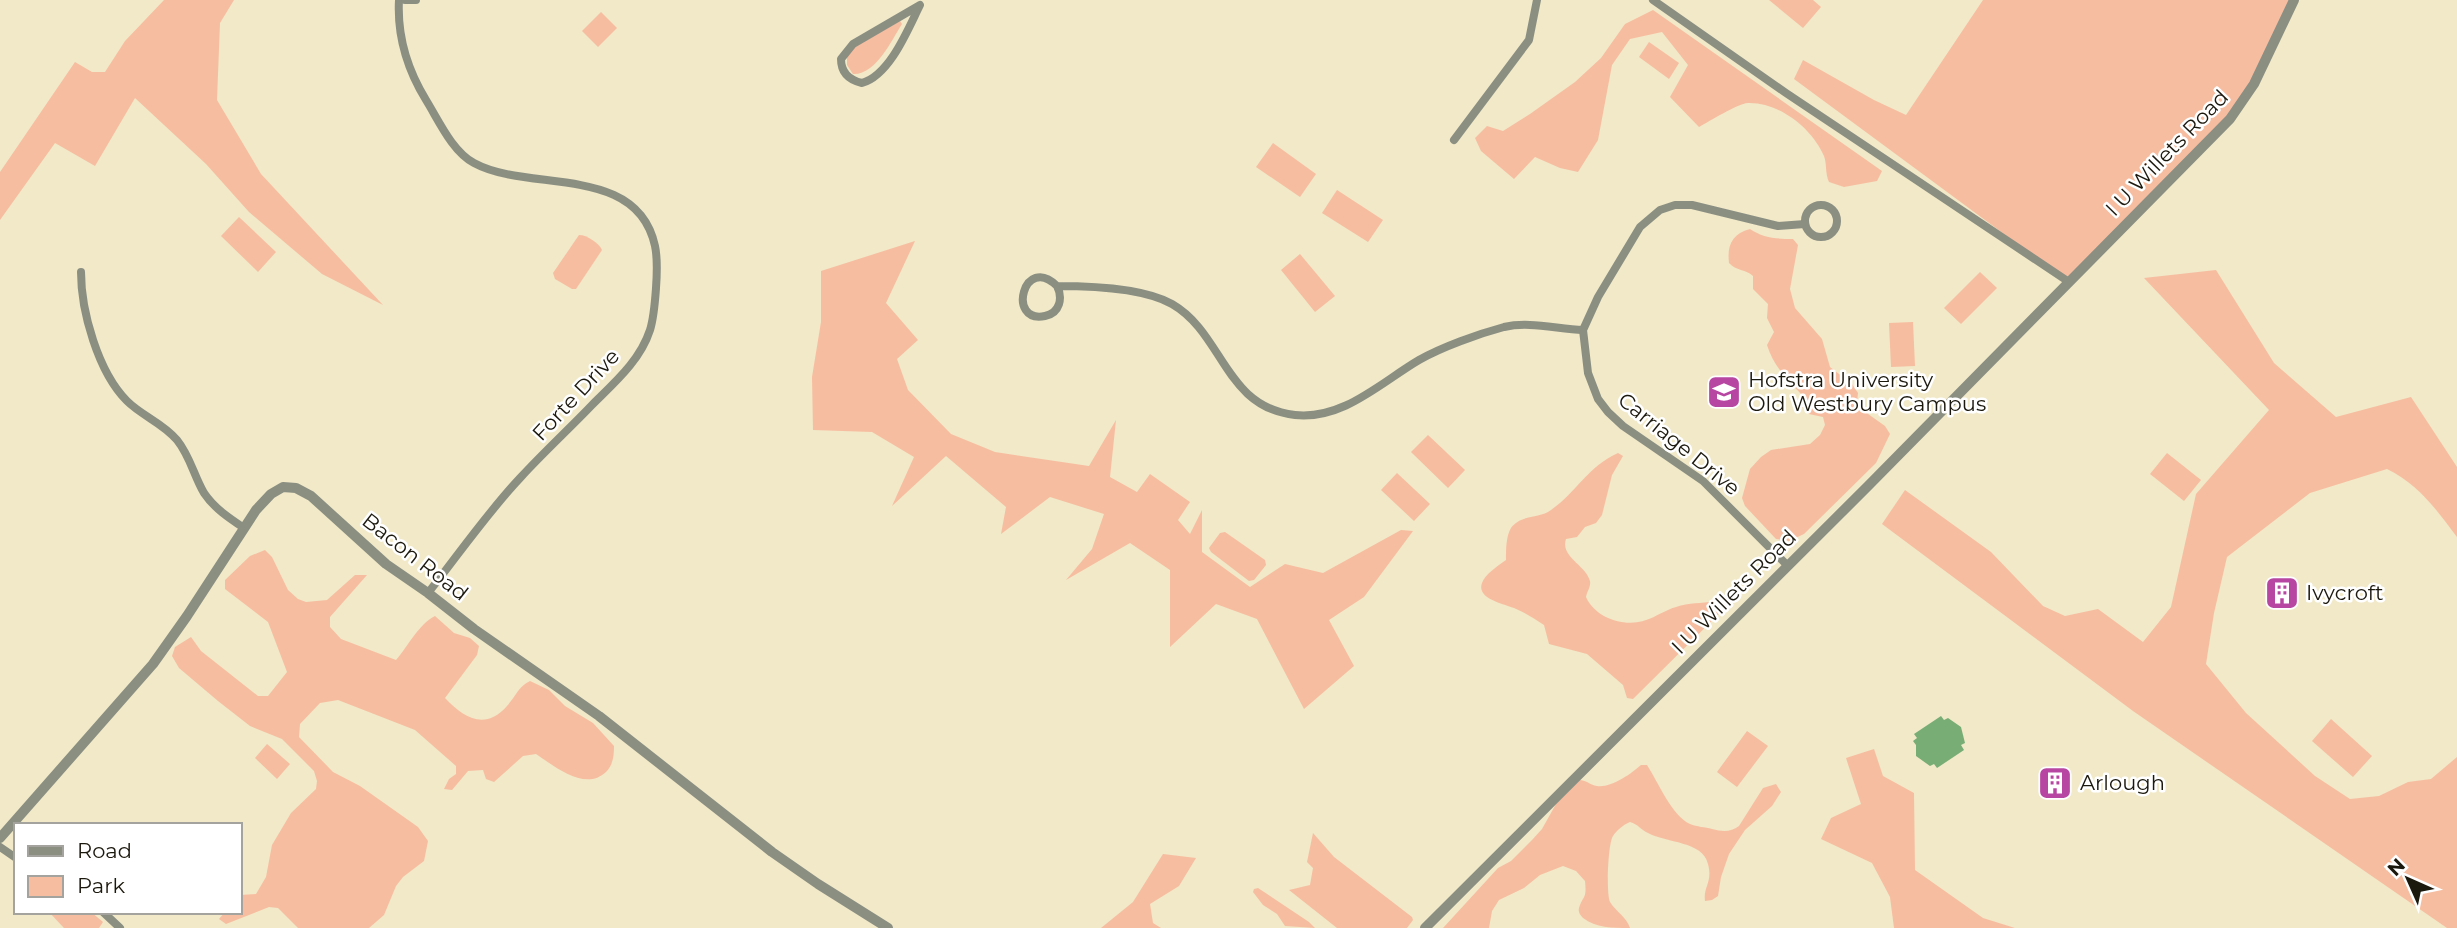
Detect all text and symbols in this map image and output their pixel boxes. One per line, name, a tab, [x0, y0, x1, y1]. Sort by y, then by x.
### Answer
street label: I U Willets Road	[2100, 84, 2233, 221]
street label: Forte Drive	[527, 344, 624, 446]
place label: Hofstra University Old Westbury Campus	[1748, 367, 1986, 416]
school or university icon: Hofstra University Old Westbury Campus	[1705, 373, 1743, 411]
street label: Carriage Drive	[1613, 387, 1745, 500]
street label: Bacon Road	[357, 507, 473, 606]
street label: I U Willets Road	[1666, 524, 1801, 659]
building icon: Ivycroft	[2263, 574, 2301, 612]
place label: Ivycroft	[2306, 580, 2383, 605]
building icon: Arlough	[2036, 764, 2074, 802]
place label: Arlough	[2080, 770, 2165, 795]
legend	[14, 823, 242, 914]
text: Road	[77, 838, 132, 863]
north arrow	[2373, 844, 2443, 914]
text: N	[2383, 854, 2410, 881]
text: Park	[77, 873, 125, 898]

